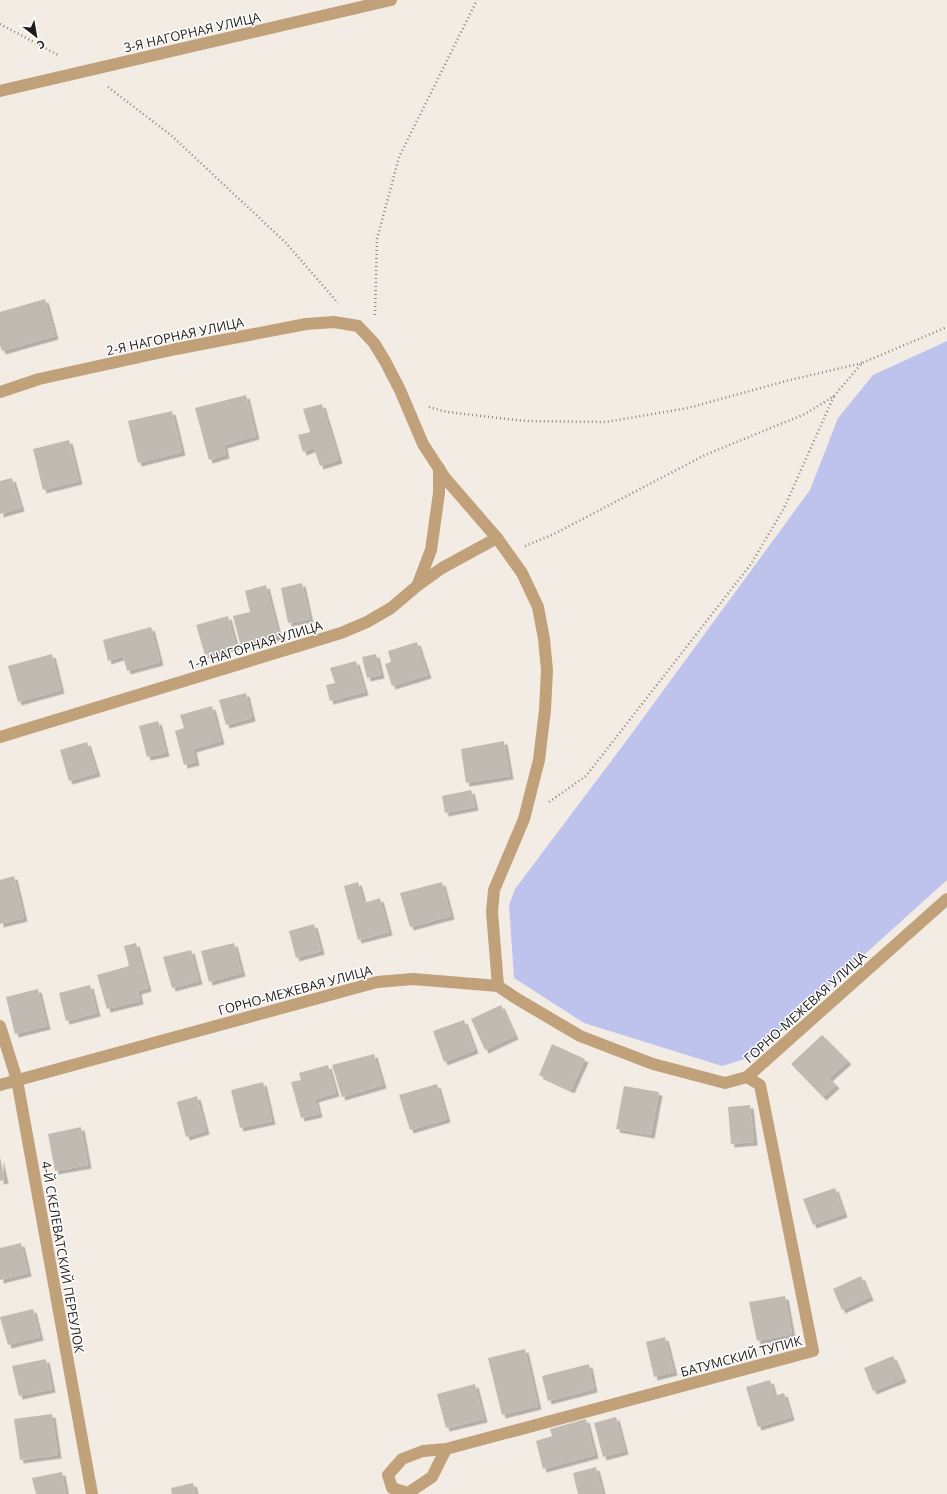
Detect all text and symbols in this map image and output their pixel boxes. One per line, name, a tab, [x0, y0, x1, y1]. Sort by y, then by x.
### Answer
street label: 3-Я НАГОРНАЯ УЛИЦА	[122, 7, 263, 57]
north arrow	[16, 16, 56, 56]
text: С	[35, 37, 48, 53]
street label: 2-Я НАГОРНАЯ УЛИЦА	[105, 312, 246, 359]
street label: 1-Я НАГОРНАЯ УЛИЦА	[185, 616, 325, 674]
street label: ГОРНО-МЕЖЕВАЯ УЛИЦА	[740, 947, 871, 1067]
street label: ГОРНО-МЕЖЕВАЯ УЛИЦА	[216, 961, 375, 1019]
street label: 4-Й СКЕЛЕВАТСКИЙ ПЕРЕУЛОК	[37, 1160, 89, 1354]
street label: БАТУМСКИЙ ТУПИК	[678, 1331, 804, 1381]

